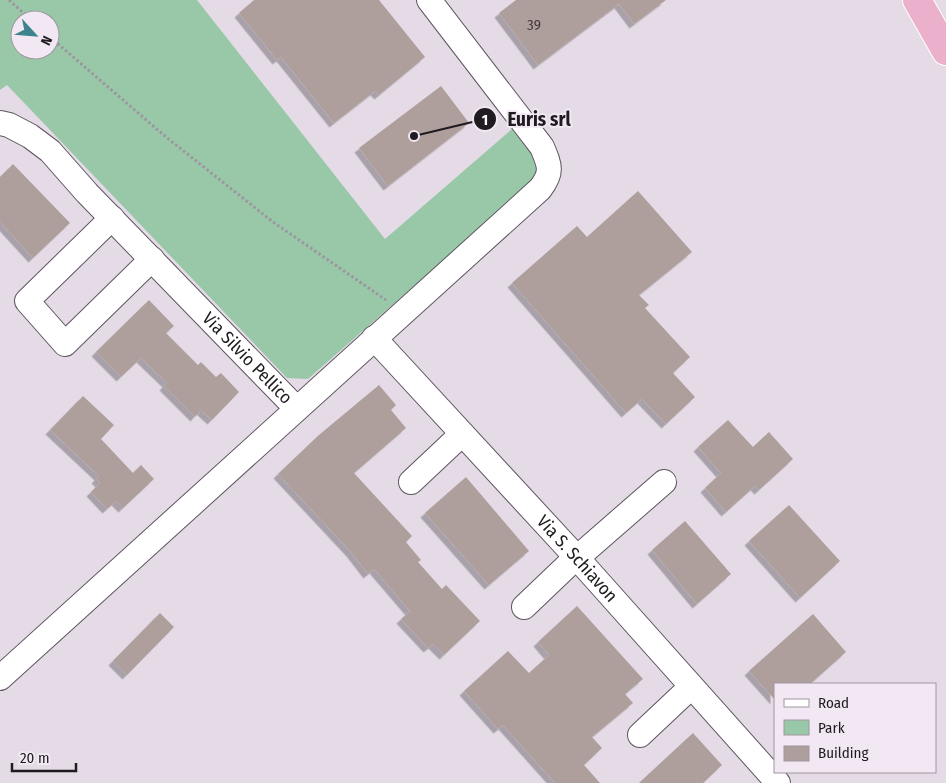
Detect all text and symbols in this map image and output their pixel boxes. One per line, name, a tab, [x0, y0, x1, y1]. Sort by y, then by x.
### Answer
north arrow	[10, 10, 60, 60]
house number: 39	[527, 16, 541, 34]
text: N	[37, 33, 56, 48]
callout: Euris srl	[472, 102, 580, 136]
text: Euris srl	[507, 108, 571, 131]
text: 1	[482, 111, 488, 129]
street label: Via Silvio Pellico	[198, 307, 297, 409]
street label: Via S. Schiavon	[532, 511, 622, 607]
legend	[774, 683, 936, 773]
text: Road	[818, 694, 849, 712]
text: Park	[818, 719, 845, 737]
scale bar	[12, 740, 76, 772]
text: Building	[818, 744, 869, 762]
text: 20 m	[20, 749, 50, 767]

